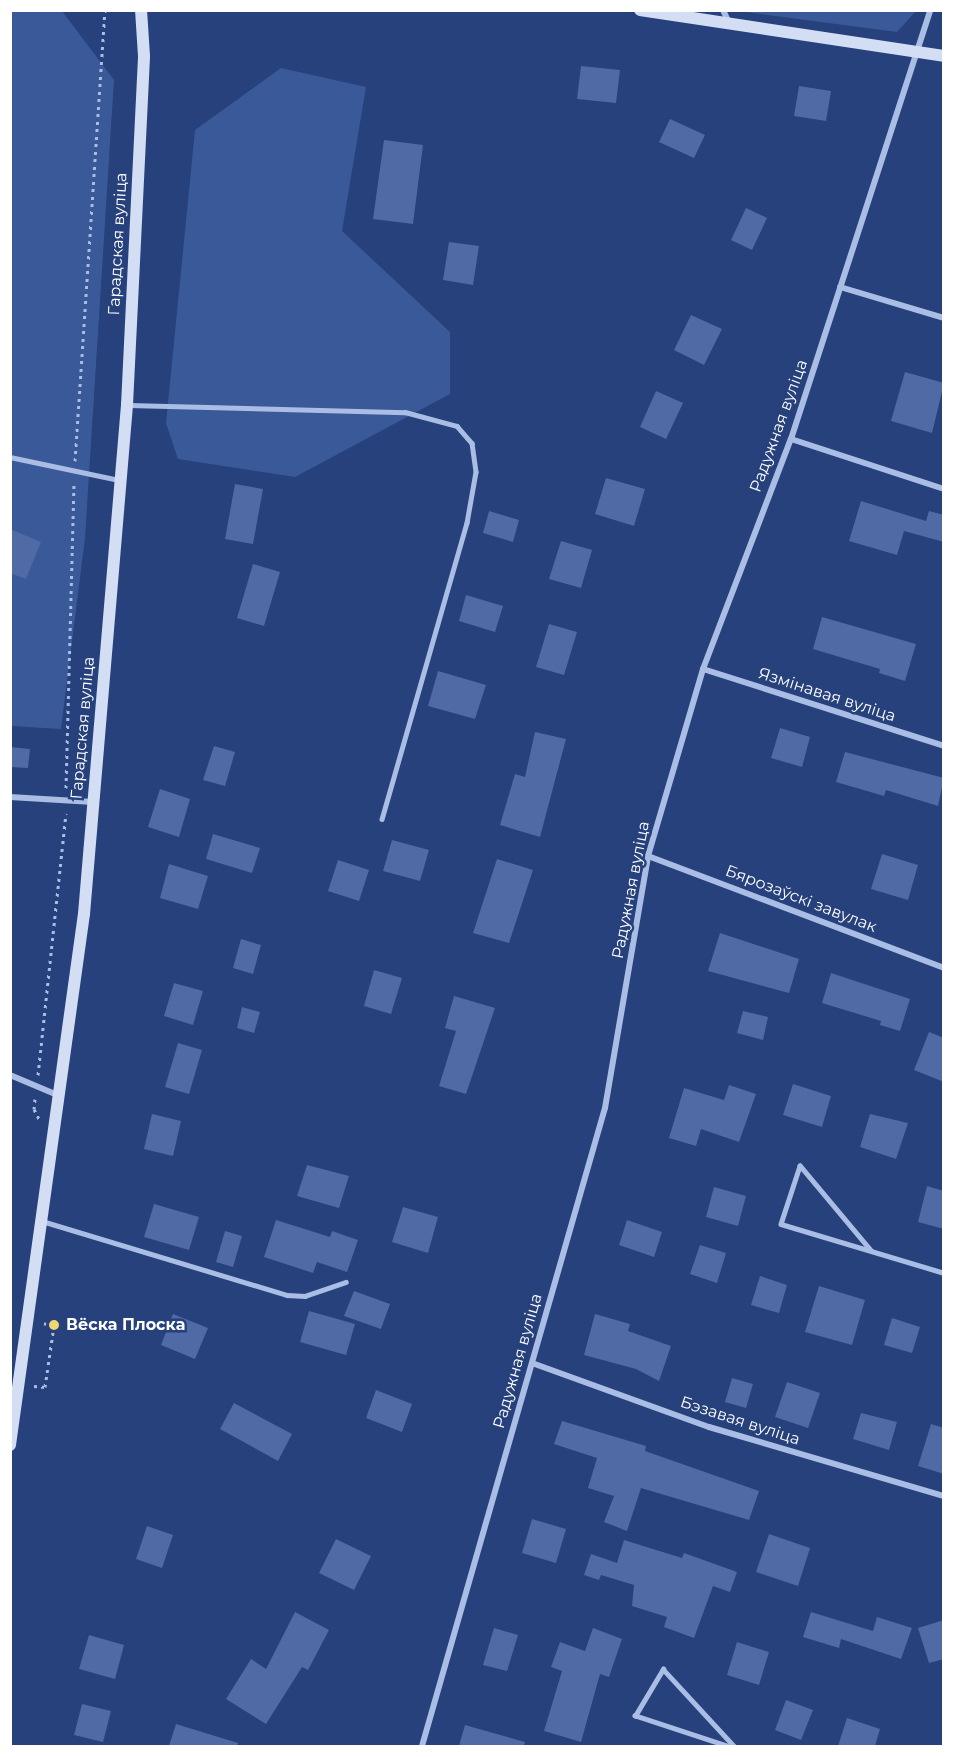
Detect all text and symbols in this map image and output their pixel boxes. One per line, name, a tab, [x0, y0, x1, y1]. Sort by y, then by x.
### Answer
street label: Гарадская вуліца	[105, 172, 131, 316]
street label: Радужная вуліца	[746, 357, 812, 495]
street label: Гарадская вуліца	[67, 656, 99, 800]
street label: Язмінавая вуліца	[756, 664, 898, 726]
street label: Радужная вуліца	[608, 820, 654, 960]
street label: Бярозаўскі завулак	[723, 861, 879, 937]
street label: Радужная вуліца	[490, 1291, 546, 1431]
place label: Вёска Плоска	[66, 1315, 185, 1335]
marker: Вёска Плоска	[47, 1318, 61, 1332]
street label: Бэзавая вуліца	[678, 1393, 802, 1449]

